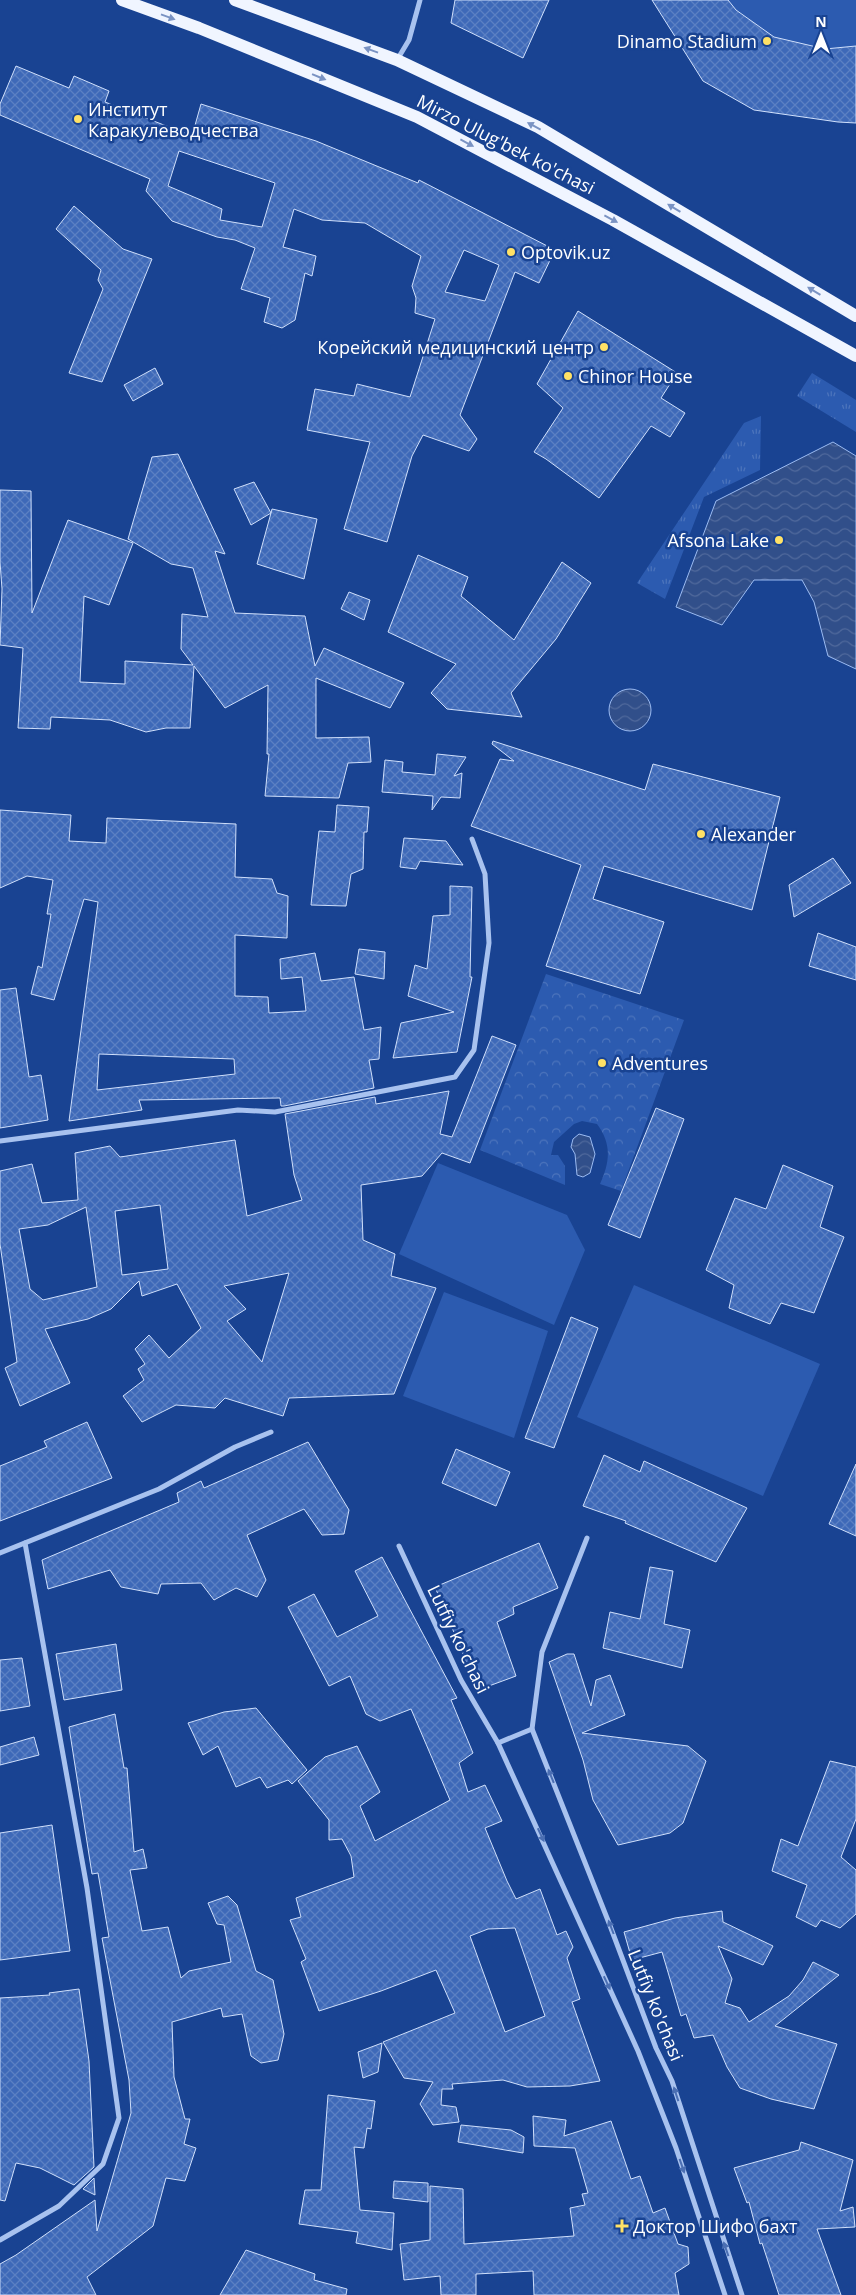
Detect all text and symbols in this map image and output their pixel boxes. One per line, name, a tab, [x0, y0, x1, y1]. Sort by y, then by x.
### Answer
north arrow	[796, 10, 846, 60]
text: N	[815, 12, 827, 31]
one-way arrow	[161, 13, 176, 21]
place label: Dinamo Stadium	[617, 29, 757, 53]
marker: Dinamo Stadium	[761, 35, 773, 47]
one-way arrow	[363, 46, 378, 54]
one-way arrow	[312, 73, 327, 81]
street label: Mirzo Ulug'bek ko'chasi	[413, 89, 599, 199]
place label: Институт Каракулеводчества	[88, 97, 259, 142]
marker: Институт Каракулеводчества	[72, 113, 84, 125]
one-way arrow	[527, 122, 542, 130]
one-way arrow	[460, 139, 475, 147]
one-way arrow	[668, 204, 681, 213]
one-way arrow	[604, 215, 618, 223]
place label: Optovik.uz	[521, 240, 610, 264]
marker: Optovik.uz	[505, 246, 517, 258]
one-way arrow	[808, 287, 821, 296]
place label: Корейский медицинский центр	[317, 335, 594, 359]
marker: Корейский медицинский центр	[598, 341, 610, 353]
place label: Chinor House	[578, 364, 693, 388]
marker: Chinor House	[562, 370, 574, 382]
place label: Afsona Lake	[667, 528, 769, 552]
marker: Afsona Lake	[773, 534, 785, 546]
place label: Alexander	[711, 822, 797, 846]
marker: Alexander	[695, 828, 707, 840]
place label: Adventures	[612, 1051, 708, 1075]
marker: Adventures	[596, 1057, 608, 1069]
street label: Lutfiy ko'chasi	[422, 1581, 496, 1697]
one-way arrow	[546, 1769, 554, 1783]
one-way arrow	[537, 1828, 545, 1842]
one-way arrow	[607, 1919, 614, 1934]
street label: Lutfiy ko'chasi	[623, 1946, 689, 2064]
one-way arrow	[603, 1976, 611, 1990]
one-way arrow	[672, 2086, 680, 2101]
one-way arrow	[678, 2159, 686, 2174]
place label: Доктор Шифо бахт	[633, 2214, 798, 2238]
marker: Доктор Шифо бахт	[615, 2219, 629, 2233]
one-way arrow	[722, 2241, 730, 2256]

